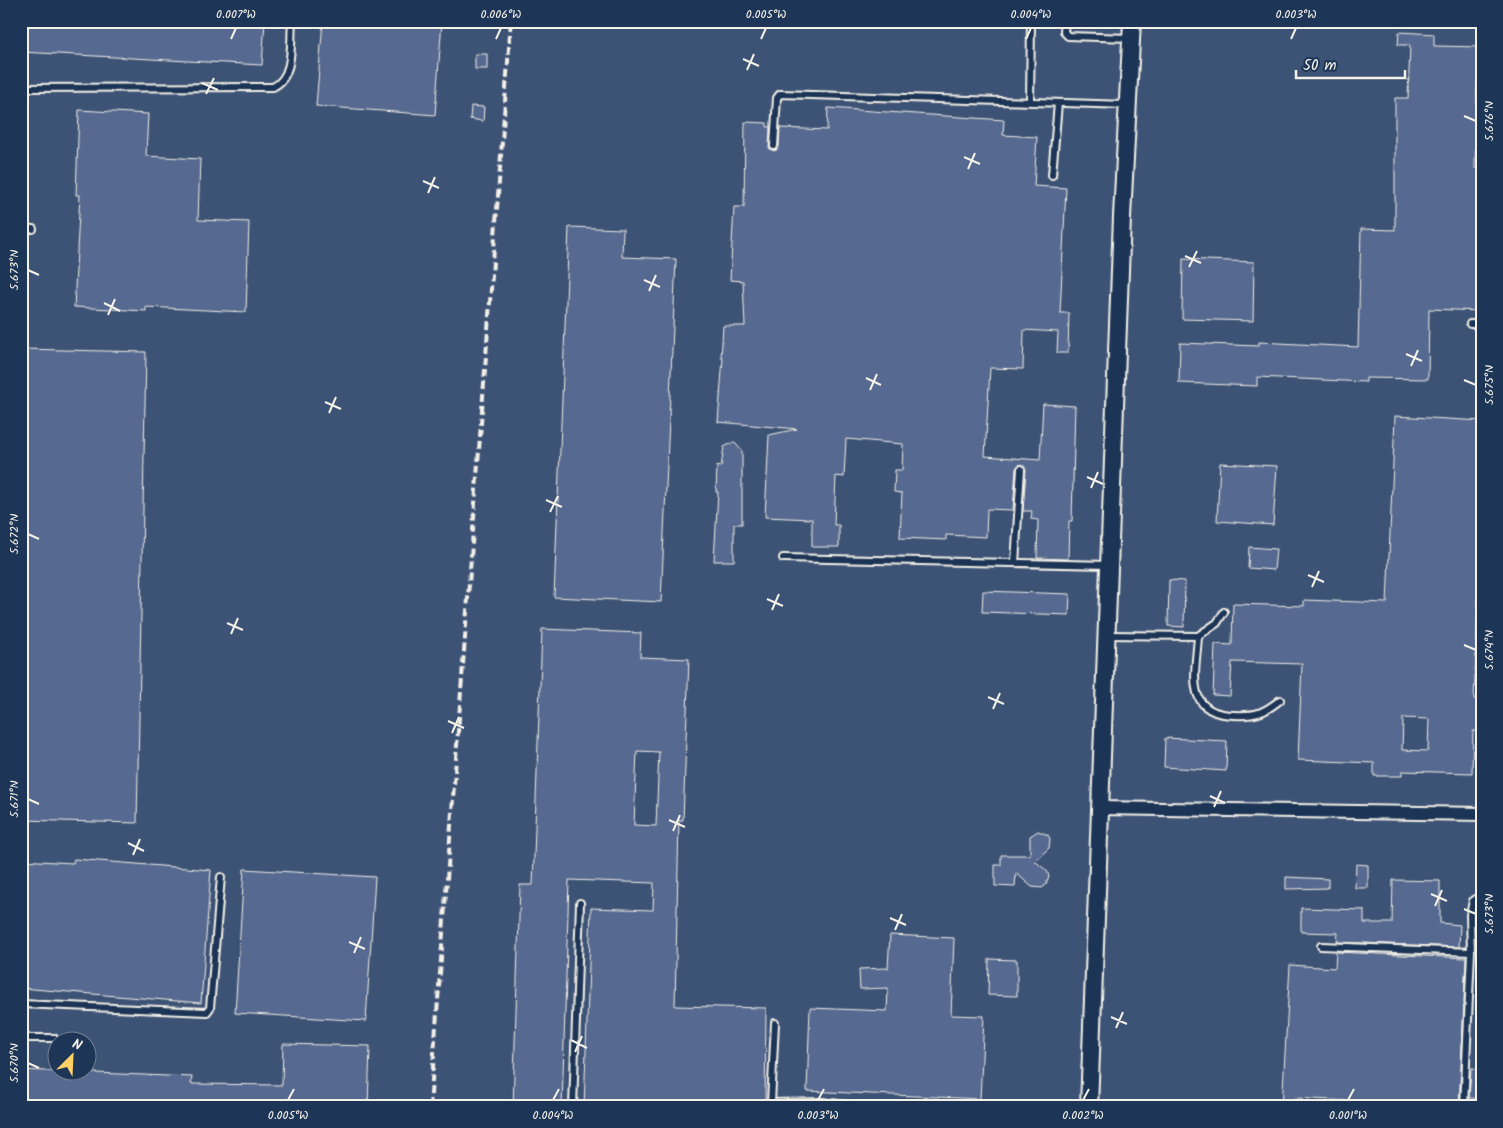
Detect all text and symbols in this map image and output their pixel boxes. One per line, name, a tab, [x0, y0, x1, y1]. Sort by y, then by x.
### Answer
text: 0.007°W	[216, 5, 256, 24]
text: 0.006°W	[481, 5, 521, 24]
text: 0.005°W	[746, 5, 786, 24]
text: 0.004°W	[1011, 5, 1051, 24]
text: 0.003°W	[1275, 5, 1317, 24]
scale bar	[1296, 48, 1404, 80]
text: 50 m	[1303, 54, 1337, 78]
text: 5.676°N	[1480, 101, 1499, 141]
text: 5.673°N	[5, 250, 24, 290]
text: 5.675°N	[1480, 365, 1499, 405]
text: 5.672°N	[5, 514, 24, 554]
text: 5.674°N	[1480, 630, 1499, 670]
text: 5.671°N	[5, 780, 24, 818]
text: 5.673°N	[1480, 894, 1499, 934]
north arrow	[48, 1030, 98, 1080]
text: N	[68, 1033, 86, 1057]
text: 5.670°N	[5, 1043, 24, 1083]
text: 0.005°W	[268, 1106, 308, 1125]
text: 0.004°W	[533, 1106, 573, 1125]
text: 0.003°W	[797, 1106, 839, 1125]
text: 0.002°W	[1062, 1106, 1104, 1125]
text: 0.001°W	[1329, 1106, 1367, 1125]

